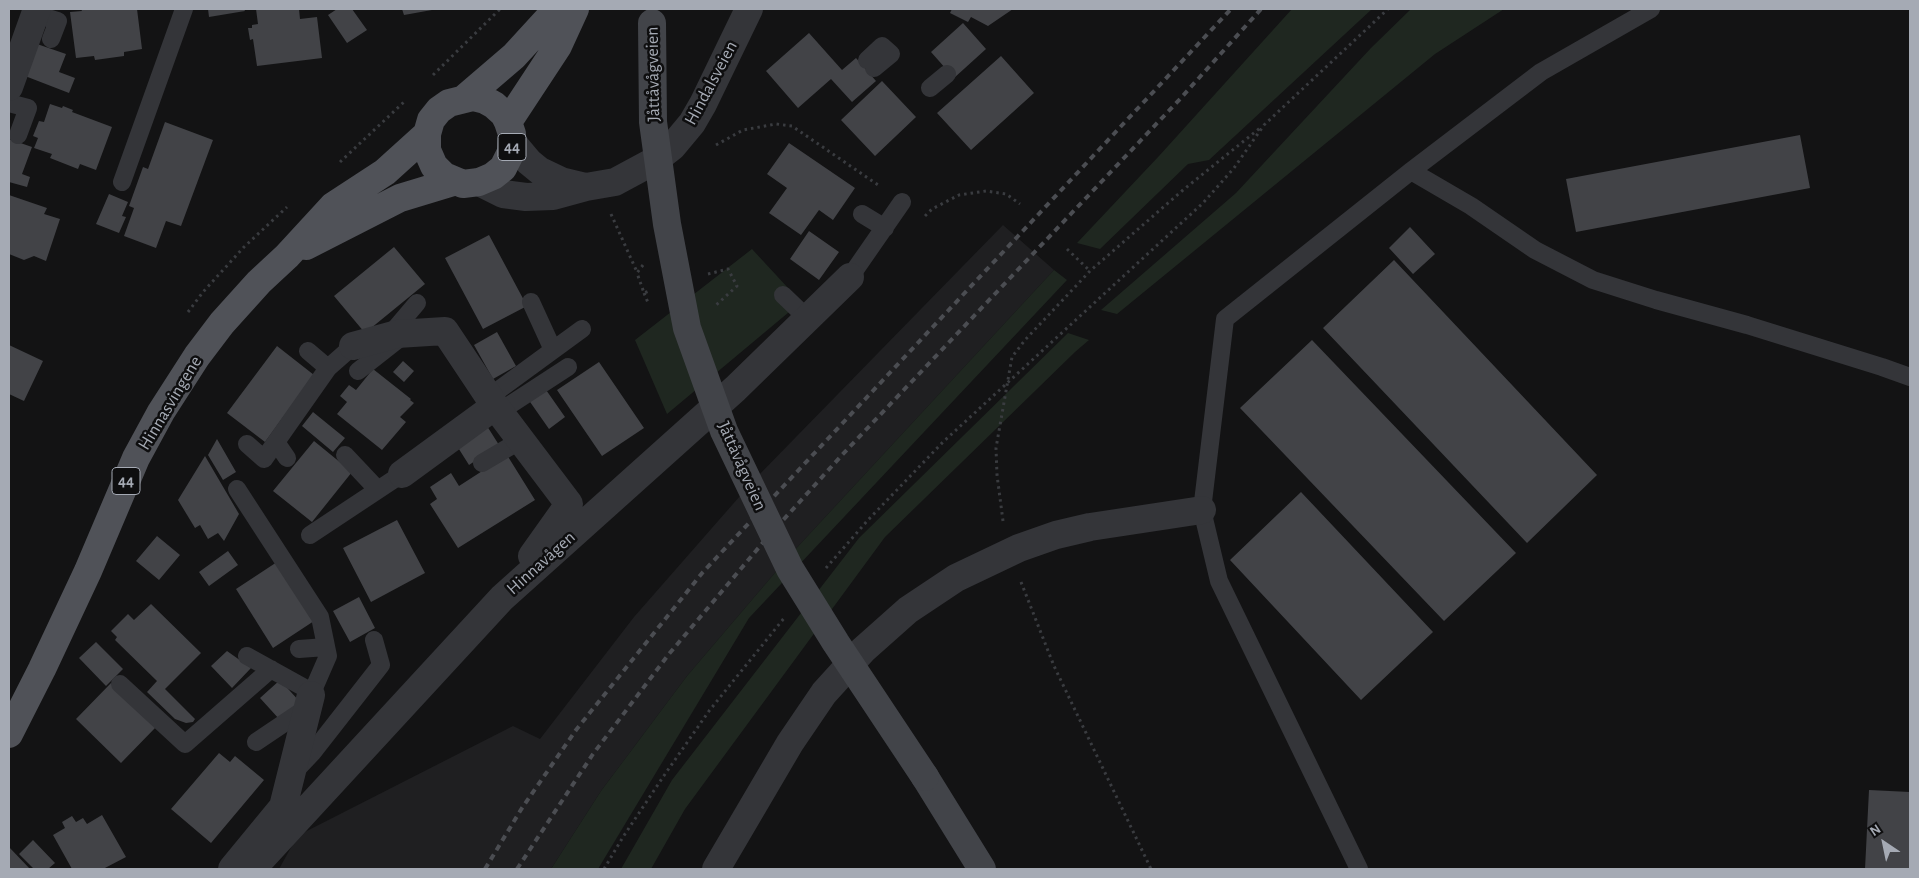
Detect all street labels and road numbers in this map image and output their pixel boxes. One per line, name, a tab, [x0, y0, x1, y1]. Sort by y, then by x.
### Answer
street label: Jåttåvågveien	[641, 26, 665, 122]
street label: Hindalsveien	[680, 37, 742, 129]
road number: 44	[498, 134, 526, 160]
street label: Hinnasvingene	[133, 352, 207, 454]
street label: Jåttåvågveien	[713, 418, 771, 514]
road number: 44	[112, 468, 140, 494]
street label: Hinnavågen	[502, 526, 580, 600]

